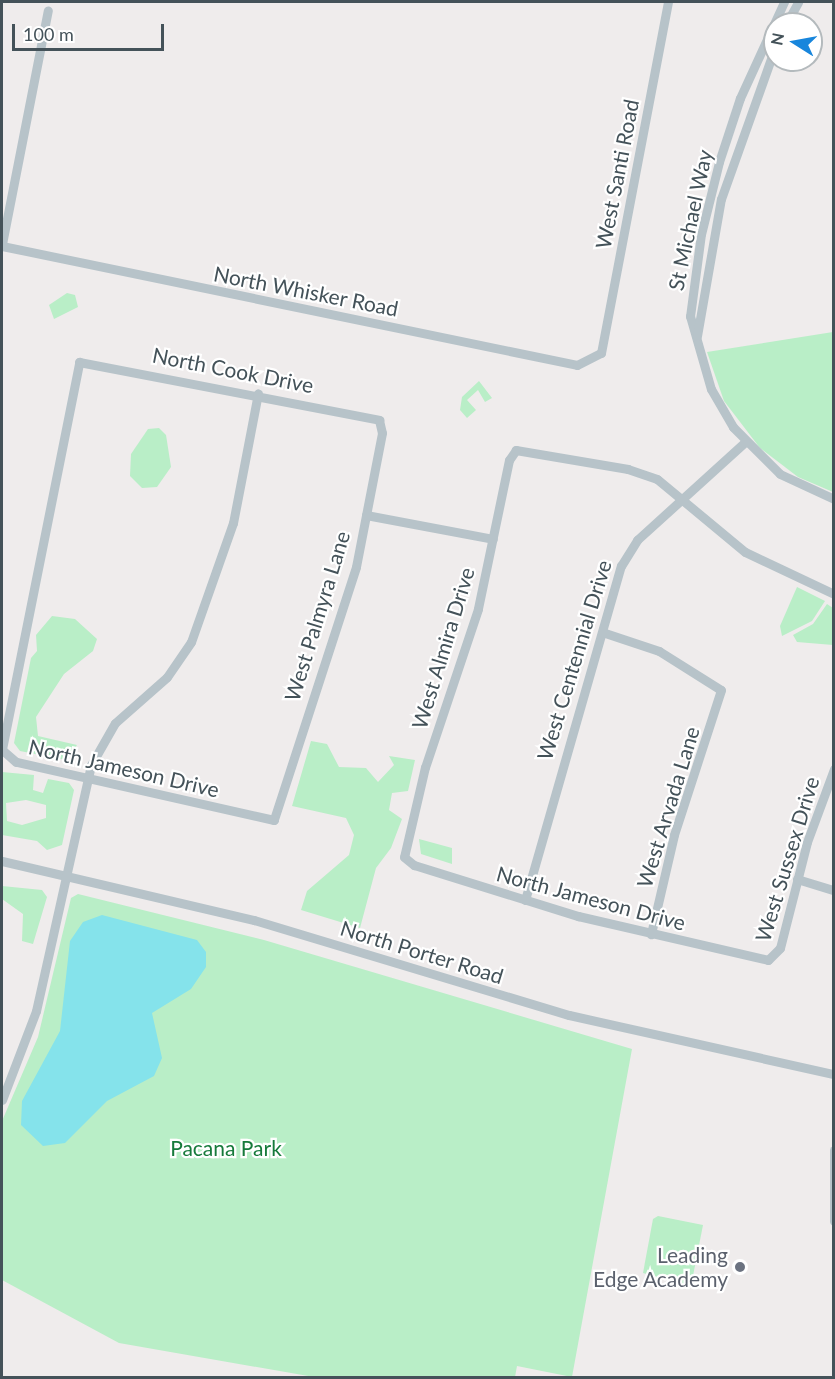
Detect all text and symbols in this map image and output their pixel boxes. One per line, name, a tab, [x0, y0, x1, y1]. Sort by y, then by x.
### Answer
scale bar	[15, 12, 166, 50]
north arrow	[763, 12, 823, 72]
text: 100 m	[23, 23, 74, 45]
text: N	[766, 31, 787, 47]
street label: West Santi Road	[590, 97, 644, 251]
street label: St Michael Way	[663, 147, 717, 293]
street label: North Whisker Road	[211, 261, 401, 321]
street label: North Cook Drive	[150, 342, 316, 398]
street label: West Palmyra Lane	[279, 528, 355, 704]
street label: West Centennial Drive	[532, 557, 616, 763]
street label: West Almira Drive	[406, 564, 480, 732]
street label: West Arvada Lane	[631, 723, 705, 891]
street label: North Jameson Drive	[26, 734, 222, 802]
street label: West Sussex Drive	[750, 773, 824, 945]
street label: North Jameson Drive	[493, 861, 689, 935]
street label: North Porter Road	[337, 915, 507, 989]
park label: Pacana Park	[170, 1135, 282, 1161]
place label: Leading Edge Academy	[592, 1242, 728, 1292]
marker: Leading Edge Academy	[733, 1260, 747, 1274]

